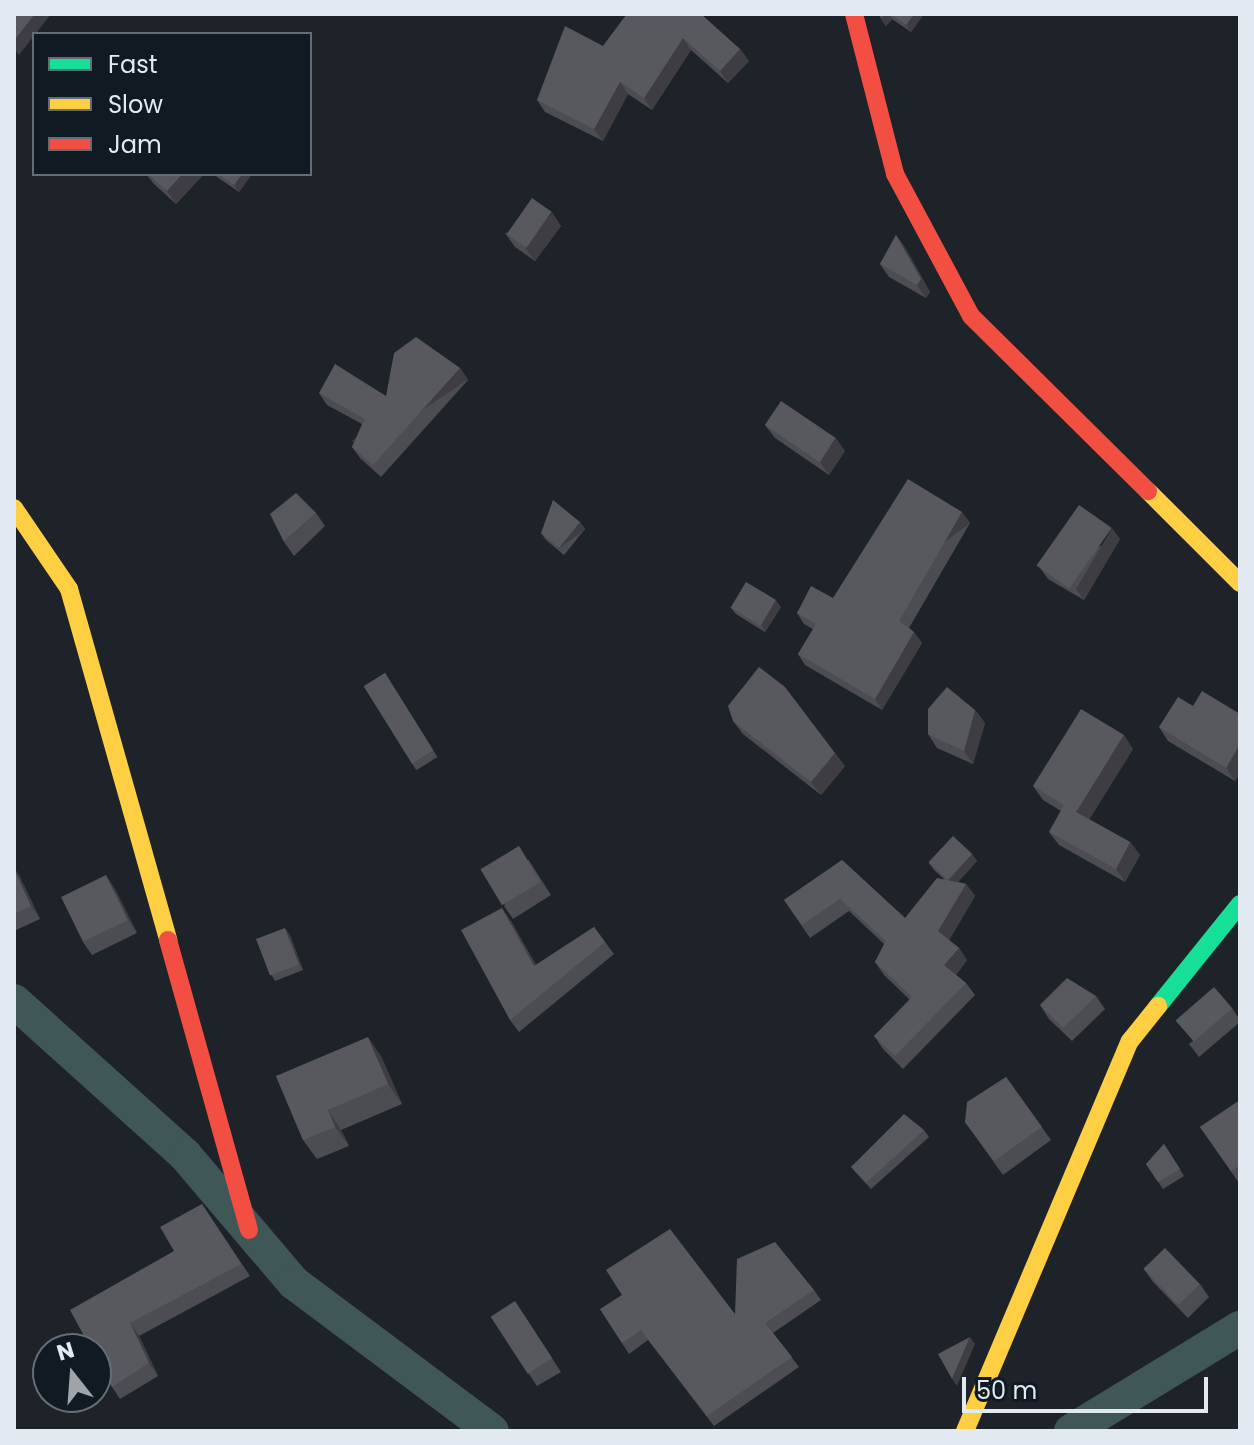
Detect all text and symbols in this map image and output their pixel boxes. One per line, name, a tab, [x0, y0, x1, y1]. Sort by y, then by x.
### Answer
legend	[32, 32, 312, 176]
text: Fast	[108, 48, 158, 81]
text: Slow	[108, 88, 163, 121]
text: Jam	[108, 128, 162, 161]
north arrow	[32, 1333, 112, 1413]
text: N	[53, 1334, 78, 1369]
scale bar	[966, 1361, 1212, 1411]
text: 50 m	[976, 1374, 1037, 1407]

